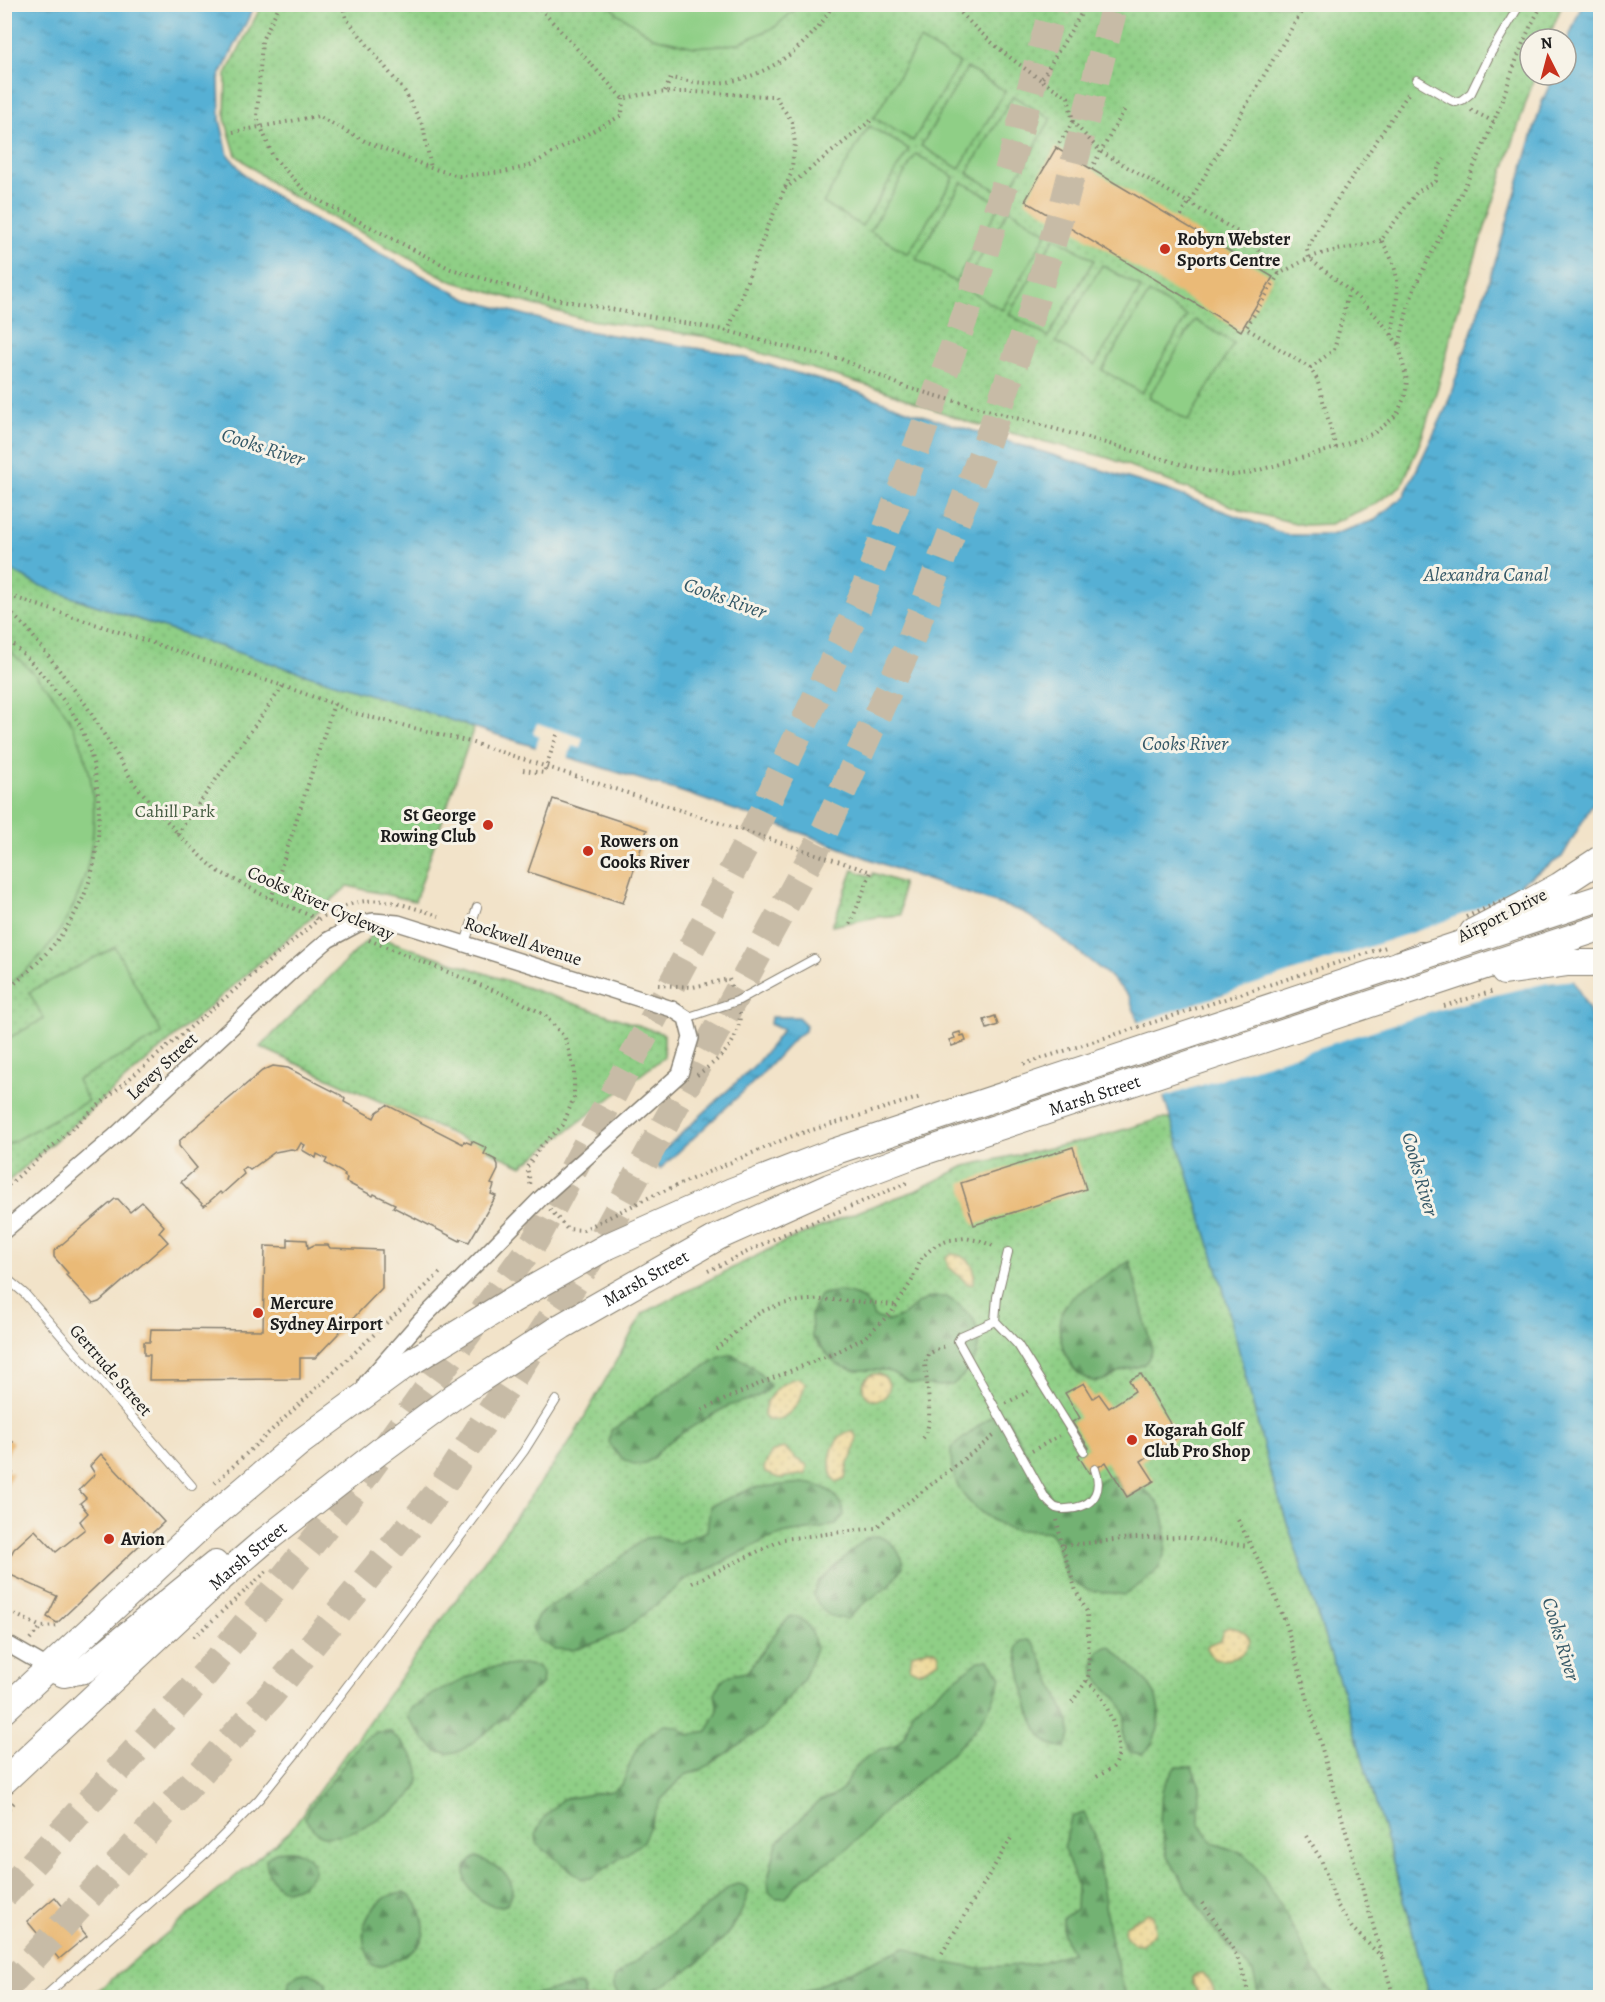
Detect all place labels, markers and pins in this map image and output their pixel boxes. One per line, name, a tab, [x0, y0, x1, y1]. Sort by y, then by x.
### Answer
place label: Robyn Webster Sports Centre	[1177, 227, 1291, 272]
marker: Robyn Webster Sports Centre	[1158, 242, 1172, 256]
place label: St George Rowing Club	[380, 803, 476, 848]
marker: St George Rowing Club	[481, 818, 495, 832]
place label: Rowers on Cooks River	[600, 829, 690, 874]
marker: Rowers on Cooks River	[581, 844, 595, 858]
place label: Mercure Sydney Airport	[270, 1291, 383, 1336]
marker: Mercure Sydney Airport	[251, 1306, 265, 1320]
place label: Kogarah Golf Club Pro Shop	[1144, 1418, 1251, 1463]
marker: Kogarah Golf Club Pro Shop	[1125, 1433, 1139, 1447]
place label: Avion	[120, 1527, 165, 1551]
marker: Avion	[102, 1532, 116, 1546]

